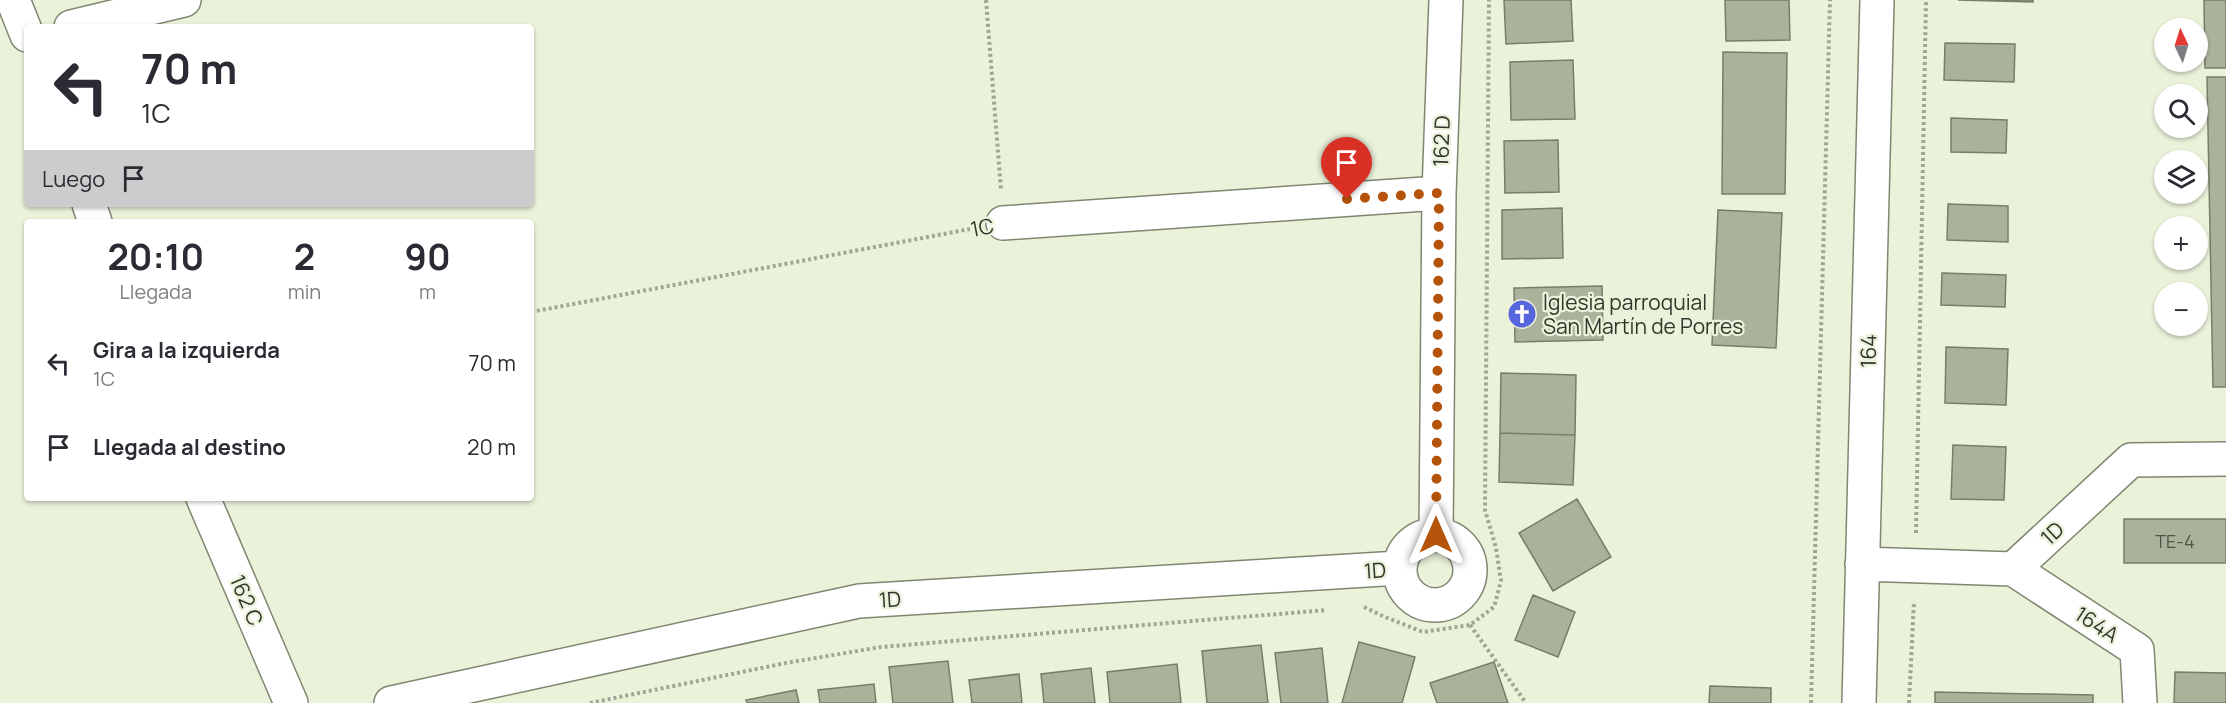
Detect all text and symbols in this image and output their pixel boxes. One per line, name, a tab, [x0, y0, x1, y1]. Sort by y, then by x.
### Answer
north arrow	[2154, 18, 2208, 72]
map controls	[2154, 18, 2208, 336]
text: 70 m	[141, 39, 237, 97]
icon: left	[42, 48, 120, 126]
button: search	[2154, 84, 2208, 138]
text: 1C	[141, 94, 171, 131]
street label: 162 D	[1426, 115, 1456, 167]
pin	[1321, 137, 1372, 199]
icon: arrive	[1330, 146, 1363, 179]
button: layers	[2154, 150, 2208, 204]
icon: arrive	[117, 162, 150, 195]
text: Luego	[42, 164, 105, 194]
street label: 1C	[968, 211, 996, 243]
button: +	[2154, 216, 2208, 270]
text: 20:10	[107, 232, 204, 281]
text: 2	[294, 232, 315, 281]
text: 90	[405, 232, 451, 281]
text: Llegada	[120, 278, 192, 305]
text: min	[288, 278, 321, 305]
text: m	[419, 278, 436, 305]
button: −	[2154, 282, 2208, 336]
place label: Iglesia parroquial San Martín de Porres	[1543, 288, 1743, 340]
church icon: Iglesia parroquial San Martín de Porres	[1506, 298, 1538, 330]
street label: 164	[1854, 334, 1882, 368]
text: Gira a la izquierda	[93, 335, 280, 365]
icon: left	[42, 347, 75, 380]
text: 70 m	[468, 348, 516, 378]
text: 1C	[93, 365, 115, 392]
icon: arrive	[42, 431, 75, 464]
text: Llegada al destino	[93, 432, 286, 462]
text: 20 m	[467, 432, 516, 462]
position arrow	[1404, 503, 1468, 567]
street label: 1D	[2034, 515, 2070, 551]
house number: TE-4	[2155, 529, 2195, 553]
street label: 1D	[1363, 555, 1387, 585]
street label: 162 C	[224, 570, 270, 630]
street label: 1D	[878, 584, 902, 614]
street label: 164A	[2070, 599, 2124, 649]

